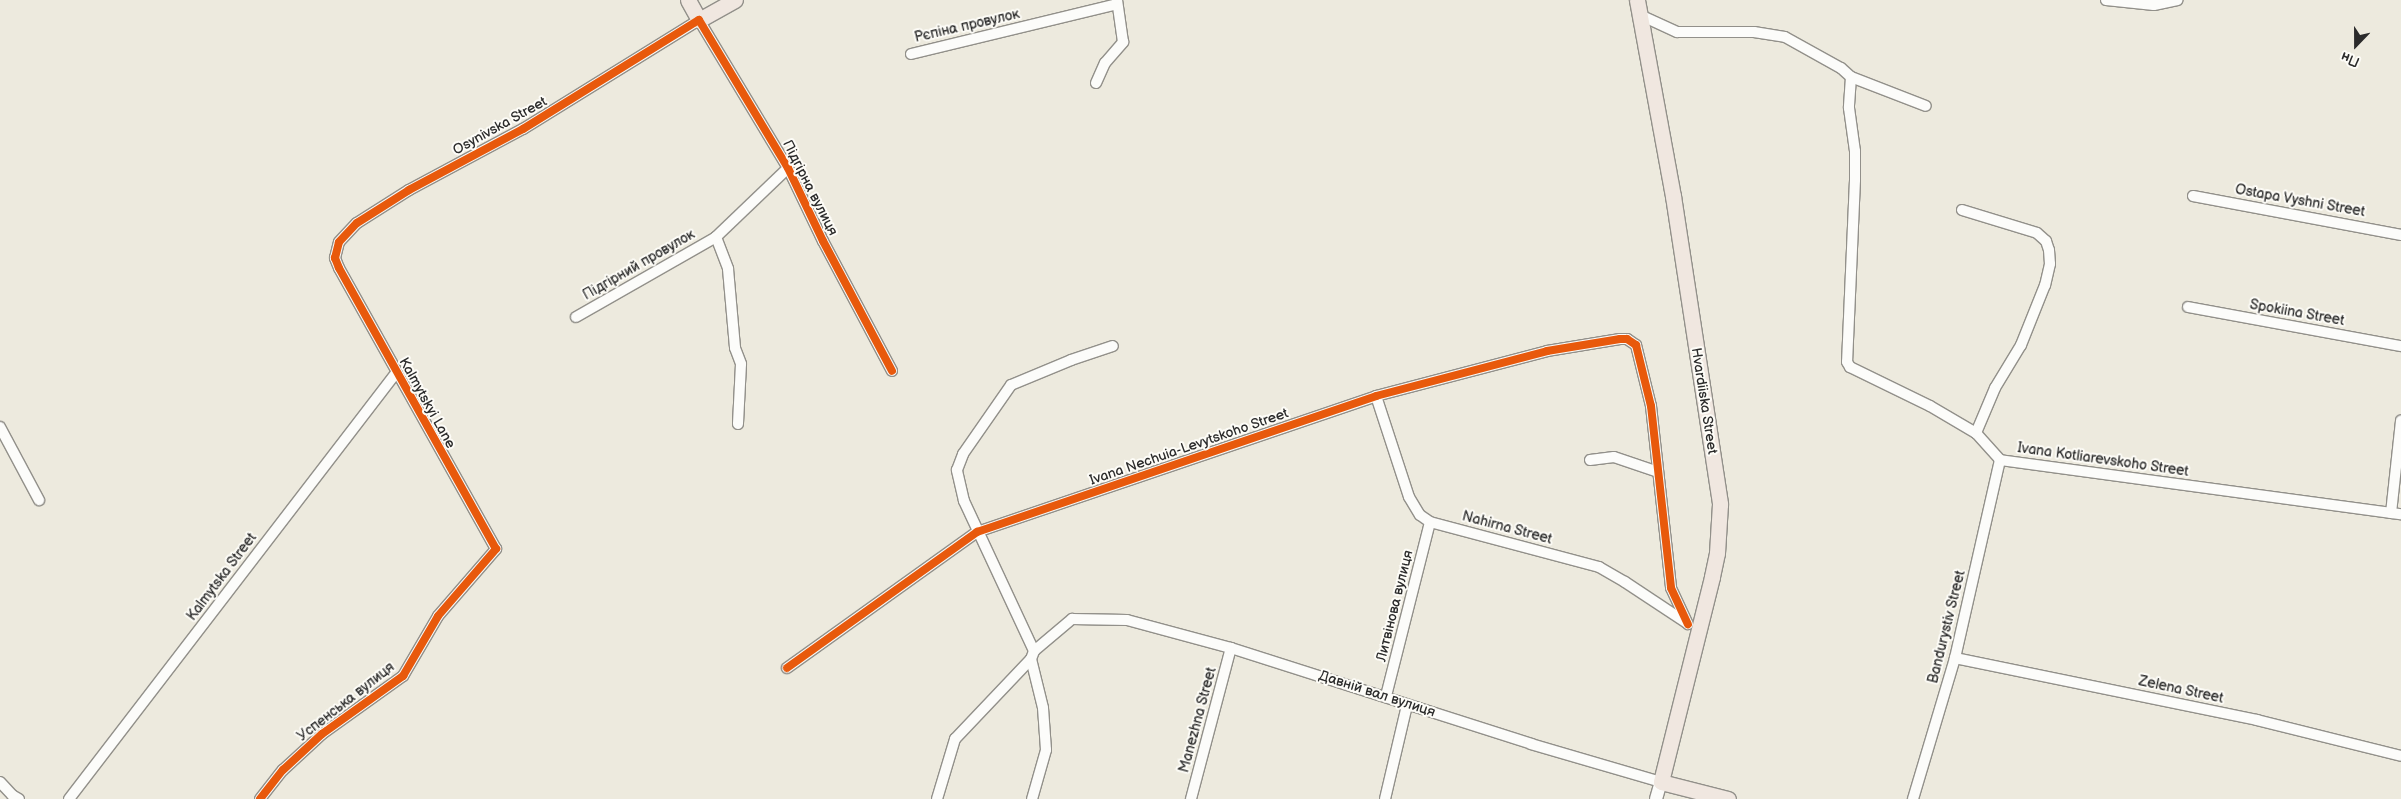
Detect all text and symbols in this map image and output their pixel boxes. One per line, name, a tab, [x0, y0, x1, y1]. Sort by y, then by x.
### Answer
street label: Рєпіна провулок	[913, 6, 1021, 46]
north arrow	[2331, 20, 2381, 70]
text: Пн	[2338, 48, 2362, 71]
street label: Osynivska Street	[450, 93, 550, 159]
street label: Підгірна вулиця	[779, 138, 841, 238]
street label: Ostapa Vyshni Street	[2233, 181, 2367, 221]
street label: Підгірний провулок	[580, 226, 698, 304]
street label: Spokiina Street	[2248, 296, 2346, 330]
street label: Hvardiiska Street	[1687, 346, 1721, 456]
street label: Kalmytskyi Lane	[395, 355, 459, 451]
street label: Ivana Nechuia-Levytskoho Street	[1087, 405, 1291, 489]
street label: Ivana Kotliarevskoho Street	[2016, 440, 2190, 480]
street label: Nahirna Street	[1460, 508, 1554, 548]
street label: Kalmytska Street	[183, 530, 261, 624]
street label: Литвінова вулиця	[1373, 549, 1417, 663]
street label: Bandurystiv Street	[1925, 569, 1969, 685]
street label: Успенська вулиця	[294, 659, 398, 745]
street label: Manezhna Street	[1176, 665, 1220, 775]
street label: Давній вал вулиця	[1317, 667, 1437, 721]
street label: Zelena Street	[2137, 673, 2225, 707]

